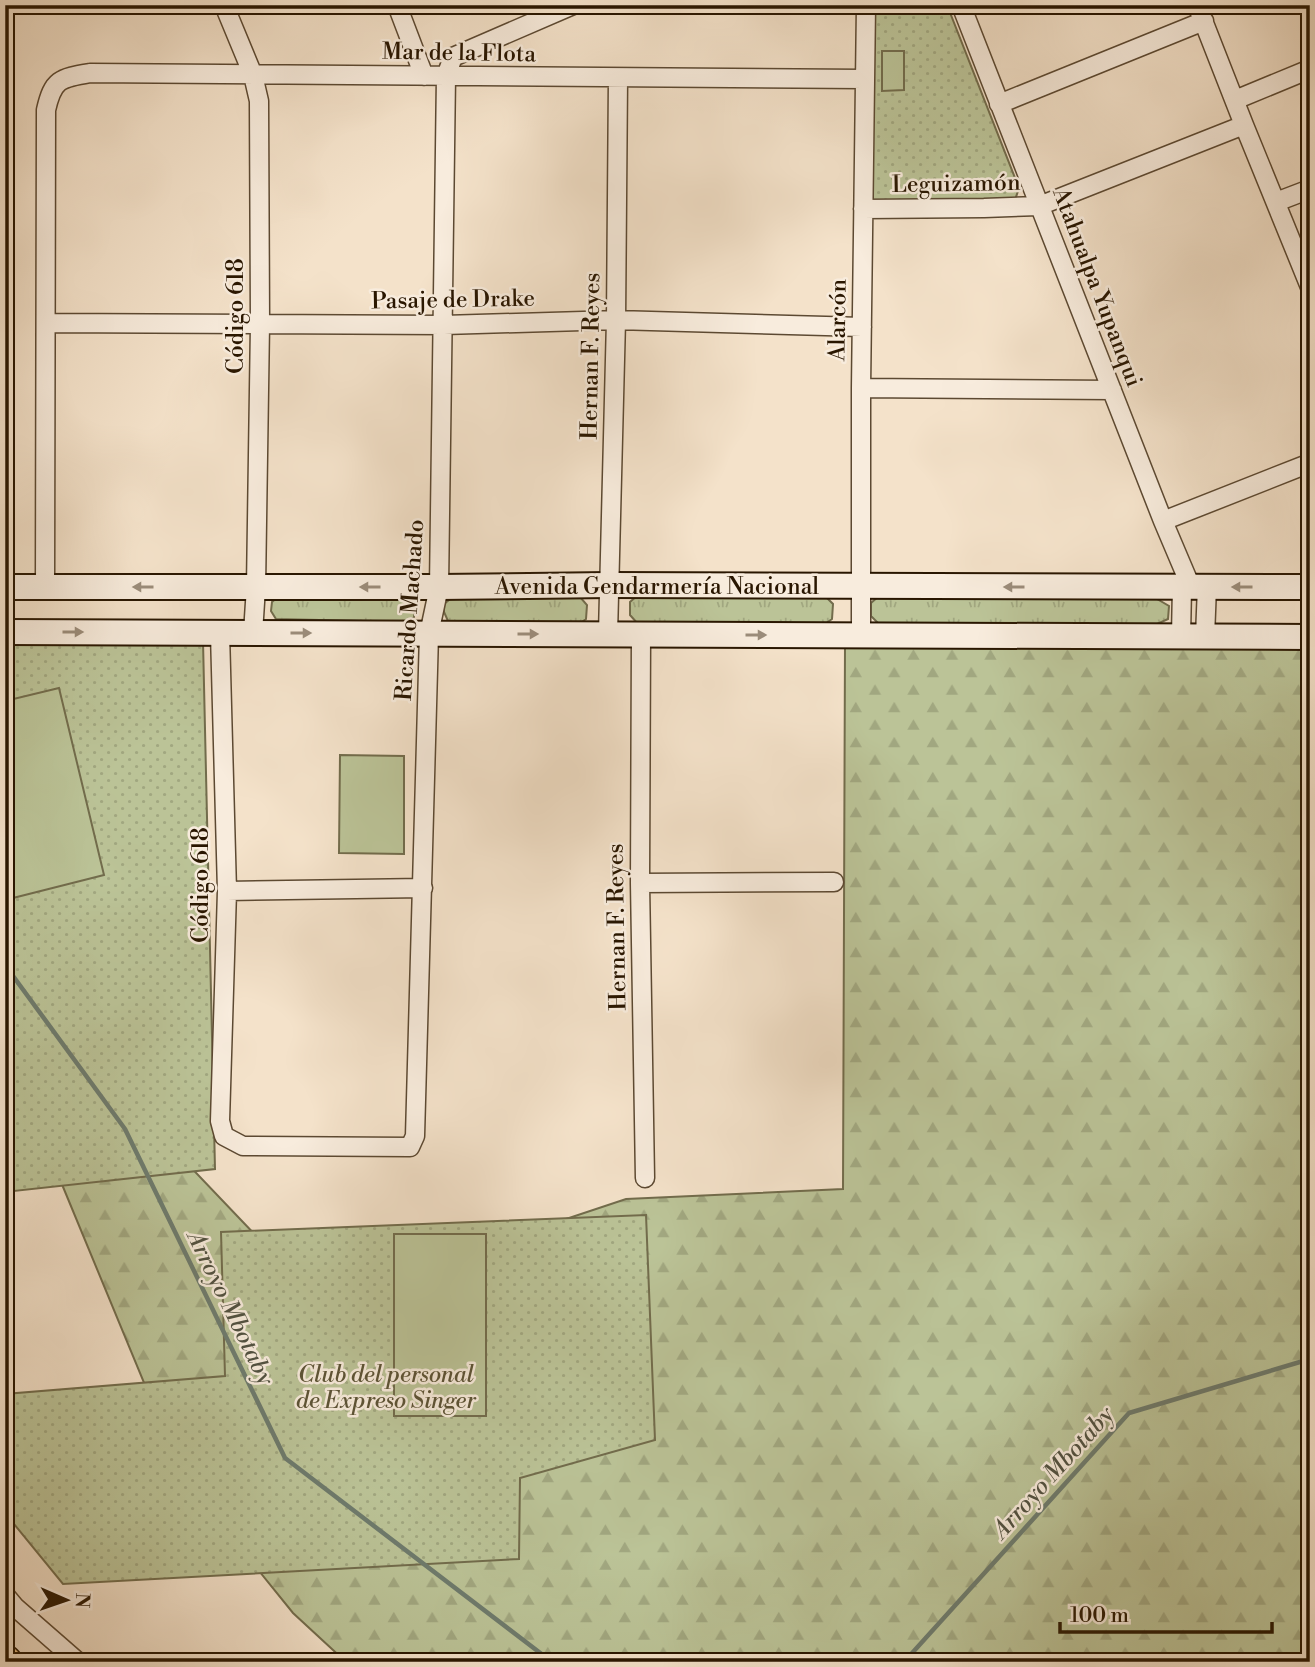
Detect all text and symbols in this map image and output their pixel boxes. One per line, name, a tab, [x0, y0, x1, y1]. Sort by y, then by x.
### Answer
street label: Mar de la Flota	[382, 38, 537, 68]
street label: Leguizamón	[891, 169, 1021, 199]
street label: Atahualpa Yupanqui	[1046, 183, 1148, 391]
street label: Código 618	[222, 258, 250, 374]
street label: Hernan F. Reyes	[576, 272, 606, 440]
street label: Alarcón	[823, 278, 853, 362]
street label: Pasaje de Drake	[371, 285, 535, 315]
street label: Ricardo Machado	[390, 518, 430, 702]
street label: Avenida Gendarmería Nacional	[494, 573, 819, 601]
one-way arrow	[131, 581, 153, 593]
one-way arrow	[359, 581, 381, 593]
one-way arrow	[1003, 581, 1025, 593]
one-way arrow	[1230, 581, 1252, 593]
one-way arrow	[63, 626, 85, 638]
one-way arrow	[290, 627, 312, 639]
one-way arrow	[518, 628, 540, 640]
one-way arrow	[745, 629, 767, 641]
street label: Código 618	[187, 827, 215, 943]
street label: Hernan F. Reyes	[602, 843, 632, 1011]
water label: Arroyo Mbotaby	[179, 1224, 281, 1391]
park label: Club del personal de Expreso Singer	[296, 1361, 477, 1415]
water label: Arroyo Mbotaby	[984, 1400, 1121, 1547]
north arrow	[32, 1566, 102, 1636]
scale bar	[1060, 1590, 1271, 1634]
text: N	[70, 1593, 94, 1608]
text: 100 m	[1070, 1603, 1129, 1629]

